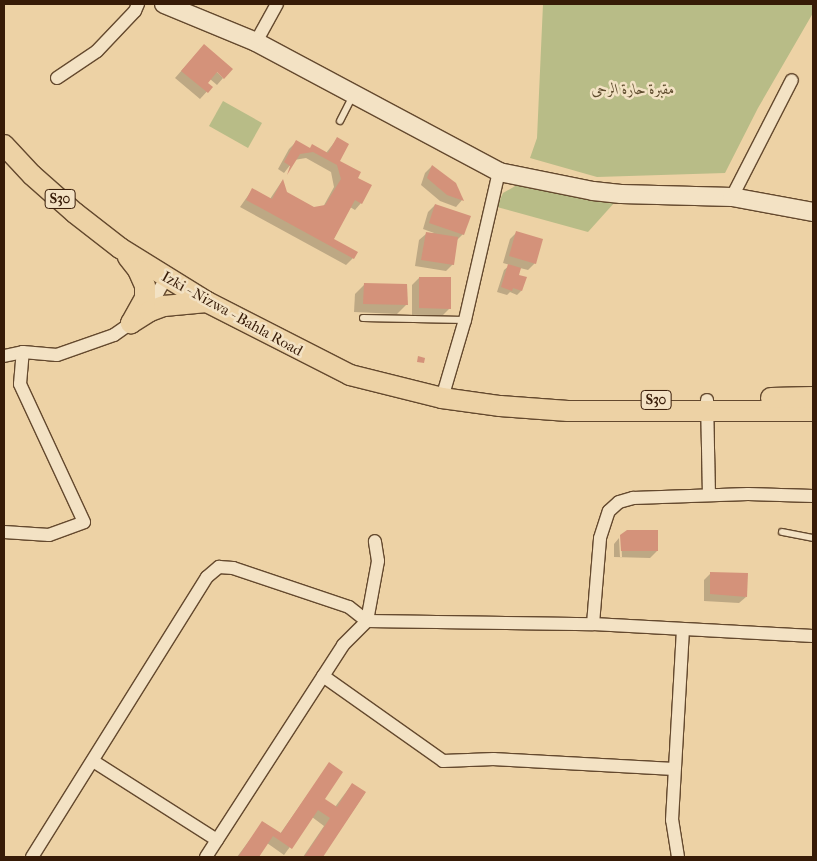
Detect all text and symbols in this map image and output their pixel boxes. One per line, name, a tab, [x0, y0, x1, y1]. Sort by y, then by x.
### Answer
park label: مقبرة حارة الرحى	[591, 81, 675, 99]
road number: S30	[44, 188, 76, 210]
street label: Izki - Nizwa - Bahla Road	[158, 268, 306, 360]
road number: S30	[640, 388, 672, 412]

